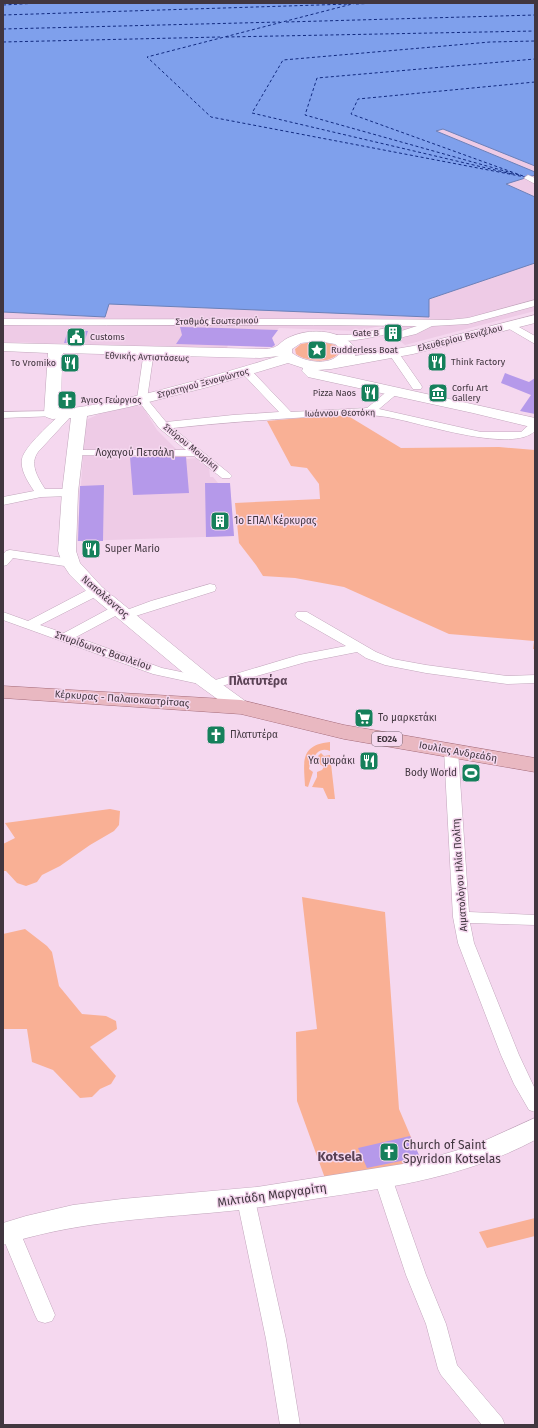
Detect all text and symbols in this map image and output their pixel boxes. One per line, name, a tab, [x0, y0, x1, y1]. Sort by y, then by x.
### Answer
street label: Σταθμός Εσωτερικού	[175, 315, 259, 327]
building icon: Gate B	[382, 322, 404, 344]
street label: Ελευθερίου Βενιζέλου	[417, 323, 503, 353]
public building icon: Customs	[65, 326, 87, 348]
place label: Gate B	[353, 328, 380, 338]
place label: Customs	[90, 332, 125, 342]
place icon: Rudderless Boat	[306, 339, 328, 361]
place label: Rudderless Boat	[331, 345, 399, 355]
street label: Εθνικής Αντιστάσεως	[105, 351, 190, 363]
restaurant icon: Think Factory	[426, 351, 448, 373]
restaurant icon: To Vromiko	[59, 352, 81, 374]
place label: Think Factory	[451, 357, 506, 367]
place label: To Vromiko	[11, 358, 56, 368]
street label: Στρατηγού Ξενοφώντος	[156, 366, 251, 400]
restaurant icon: Pizza Naos	[359, 382, 381, 404]
museum icon: Corfu Art Gallery	[427, 382, 449, 404]
place label: Corfu Art Gallery	[452, 383, 489, 403]
place label: Pizza Naos	[313, 388, 356, 398]
church icon: Άγιος Γεώργιος	[56, 389, 78, 411]
place label: Άγιος Γεώργιος	[81, 395, 142, 405]
street label: Ιωάννου Θεοτόκη	[305, 407, 375, 419]
street label: Σπύρου Μουρίκη	[161, 422, 221, 472]
street label: Λοχαγού Πετσάλη	[96, 446, 175, 459]
building icon: 1ο ΕΠΑΛ Κέρκυρας	[209, 510, 231, 532]
place label: 1ο ΕΠΑΛ Κέρκυρας	[234, 514, 317, 527]
restaurant icon: Super Mario	[80, 538, 102, 560]
place label: Super Mario	[105, 543, 160, 555]
street label: Ναπολέοντος	[79, 572, 132, 621]
street label: Σπυρίδωνος Βασιλείου	[53, 628, 153, 673]
district label: Πλατυτέρα	[229, 673, 287, 688]
street label: Κέρκυρας - Παλαιοκαστρίτσας	[54, 687, 190, 710]
supermarket icon: Το μαρκετάκι	[353, 707, 375, 729]
place label: Το μαρκετάκι	[378, 711, 437, 724]
church icon: Πλατυτέρα	[205, 724, 227, 746]
place label: Πλατυτέρα	[230, 728, 278, 741]
road number: ΕΟ24	[372, 732, 402, 746]
street label: Ιουλίας Ανδρεάδη	[418, 738, 498, 765]
restaurant icon: Υα ψαράκι	[358, 750, 380, 772]
place label: Υα ψαράκι	[308, 754, 355, 767]
sports icon: Body World	[460, 762, 482, 784]
place label: Body World	[405, 767, 457, 779]
street label: Αιματολόγου Ηλία Πολίτη	[449, 818, 470, 932]
place label: Church of Saint Spyridon Kotselas	[403, 1138, 501, 1166]
church icon: Church of Saint Spyridon Kotselas	[378, 1141, 400, 1163]
district label: Kotsela	[318, 1149, 362, 1164]
street label: Μιλτιάδη Μαργαρίτη	[216, 1180, 328, 1210]

